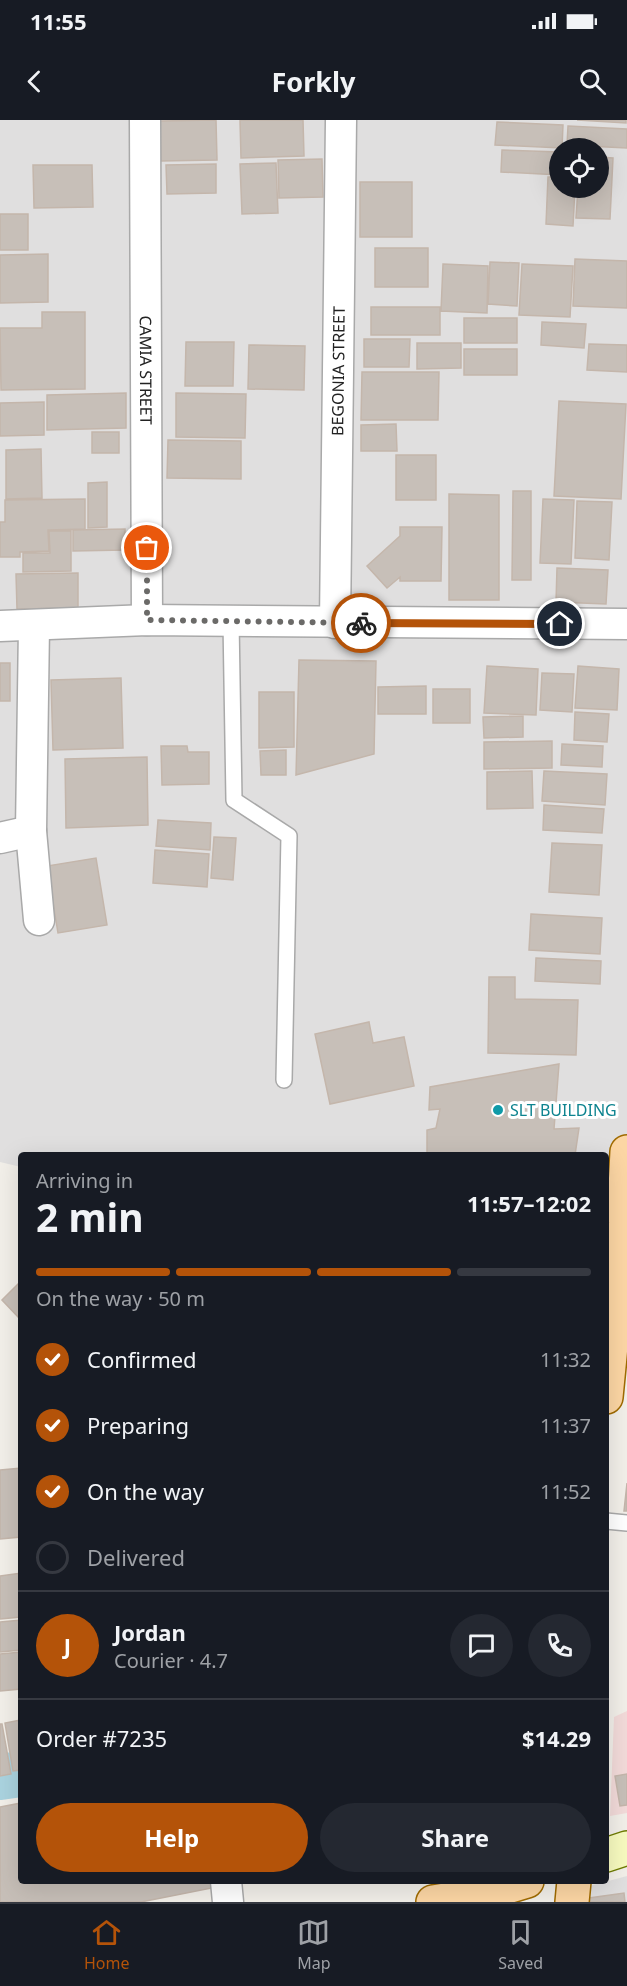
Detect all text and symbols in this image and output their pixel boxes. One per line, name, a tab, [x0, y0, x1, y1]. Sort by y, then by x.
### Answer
text: 11:55	[30, 6, 87, 36]
text: Forkly	[272, 63, 355, 100]
icon: back	[18, 65, 51, 98]
icon: search	[576, 65, 609, 98]
map controls	[549, 138, 609, 198]
button: locate	[549, 138, 609, 198]
street label: BEGONIA STREET	[326, 306, 350, 436]
street label: CAMIA STREET	[135, 315, 157, 425]
pin	[121, 522, 172, 573]
icon: bag	[130, 531, 163, 564]
courier	[331, 593, 391, 653]
pin	[534, 598, 585, 649]
icon: bike	[345, 607, 378, 640]
icon: home	[543, 607, 576, 640]
place label: SLT BUILDING	[510, 1099, 617, 1121]
marker: SLT BUILDING	[491, 1103, 505, 1117]
text: Arriving in	[36, 1167, 133, 1194]
text: 11:57–12:02	[467, 1188, 591, 1218]
text: 2 min	[36, 1190, 143, 1243]
text: On the way · 50 m	[36, 1285, 205, 1312]
icon: check	[36, 1343, 69, 1376]
text: Confirmed	[87, 1344, 197, 1374]
text: 11:32	[540, 1346, 591, 1373]
icon: check	[36, 1409, 69, 1442]
text: Preparing	[87, 1410, 189, 1440]
text: 11:37	[540, 1412, 591, 1439]
icon: check	[36, 1475, 69, 1508]
text: On the way	[87, 1476, 204, 1506]
text: 11:52	[540, 1478, 591, 1505]
text: Delivered	[87, 1542, 185, 1572]
button: chat	[450, 1614, 513, 1677]
button: phone	[528, 1614, 591, 1677]
text: Jordan	[114, 1617, 186, 1647]
text: J	[64, 1630, 71, 1660]
text: Courier · 4.7	[114, 1647, 228, 1674]
text: Order #7235	[36, 1723, 167, 1753]
text: $14.29	[522, 1723, 591, 1753]
button: Help	[36, 1803, 308, 1872]
button: Share	[320, 1803, 591, 1872]
tab: Home	[84, 1916, 129, 1974]
tab: Map	[297, 1916, 331, 1974]
tab: Saved	[498, 1916, 543, 1974]

